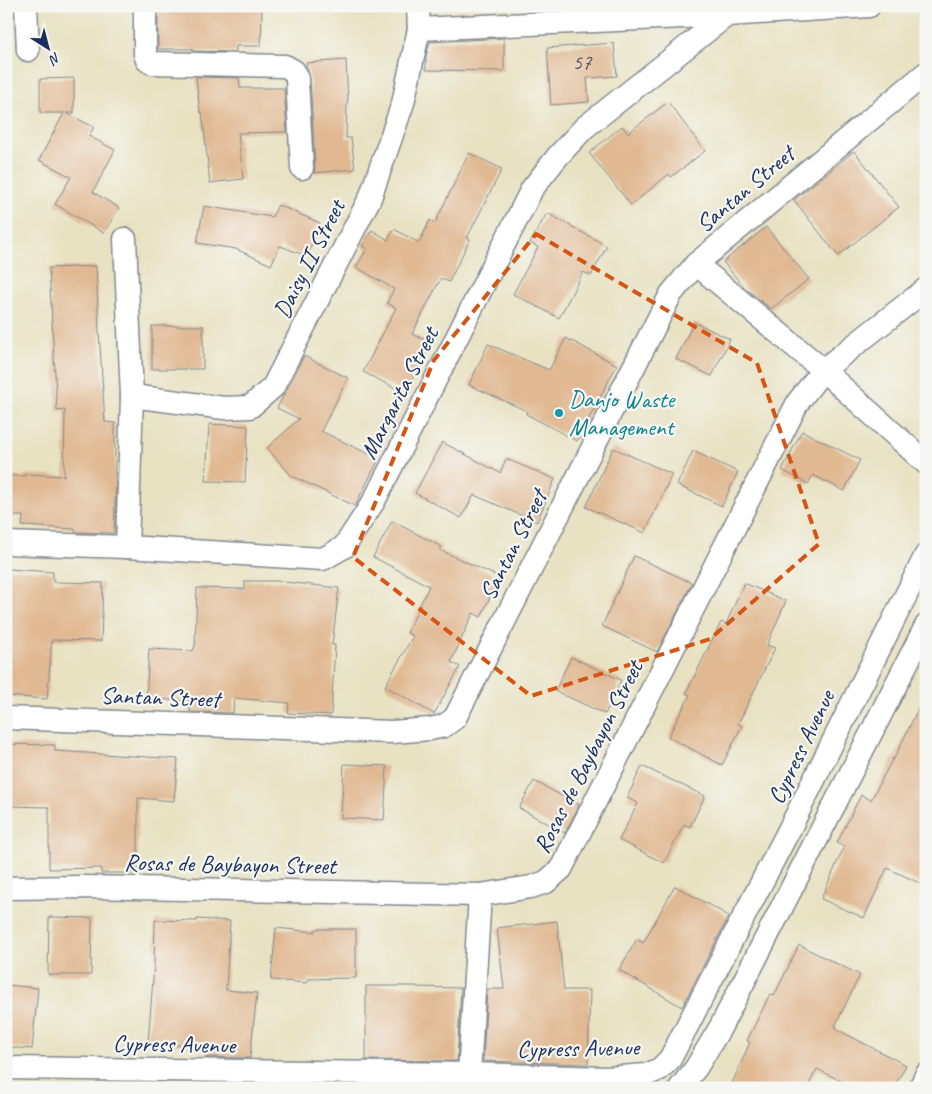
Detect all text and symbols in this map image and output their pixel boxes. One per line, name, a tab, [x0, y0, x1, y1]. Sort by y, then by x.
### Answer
north arrow	[22, 22, 72, 72]
text: N	[45, 49, 64, 69]
house number: 57	[573, 49, 593, 75]
street label: Santan Street	[690, 137, 803, 239]
street label: Daisy II Street	[267, 193, 352, 323]
street label: Margarita Street	[353, 320, 446, 464]
place label: Danjo Waste Management	[569, 384, 677, 442]
marker: Danjo Waste Management	[553, 407, 565, 419]
street label: Santan Street	[473, 482, 555, 605]
street label: Rosas de Baybayon Street	[527, 654, 650, 858]
street label: Santan Street	[100, 680, 223, 714]
street label: Cypress Avenue	[761, 683, 842, 809]
street label: Rosas de Baybayon Street	[124, 847, 338, 881]
street label: Cypress Avenue	[113, 1028, 238, 1060]
street label: Cypress Avenue	[517, 1032, 642, 1064]

